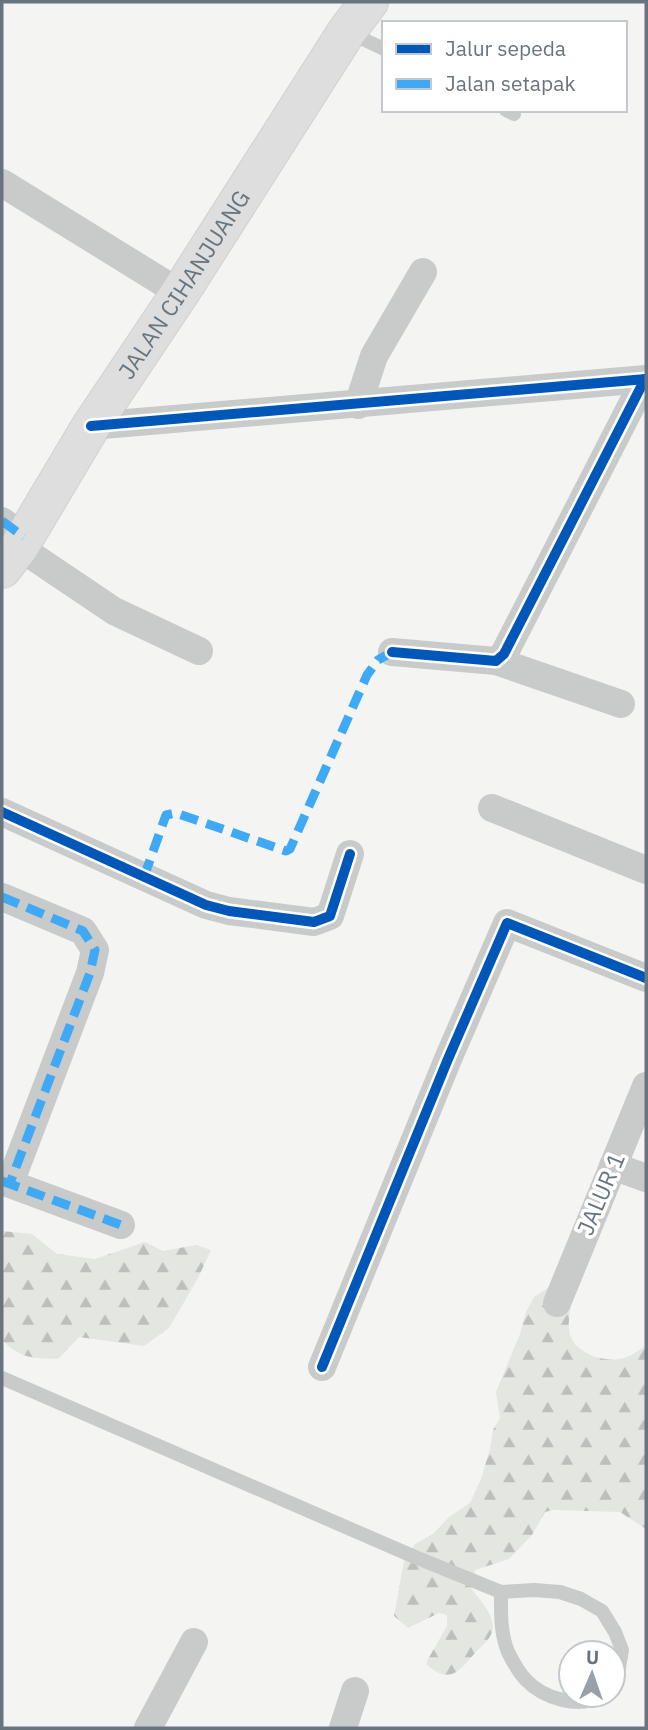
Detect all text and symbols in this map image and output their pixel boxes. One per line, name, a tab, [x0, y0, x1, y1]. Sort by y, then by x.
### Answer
legend	[382, 21, 627, 112]
text: Jalur sepeda	[445, 34, 566, 62]
text: Jalan setapak	[445, 69, 576, 97]
street label: JALAN CIHANJUANG	[111, 184, 256, 384]
street label: JALUR 1	[569, 1148, 631, 1239]
north arrow	[557, 1639, 627, 1709]
text: U	[586, 1645, 600, 1669]

